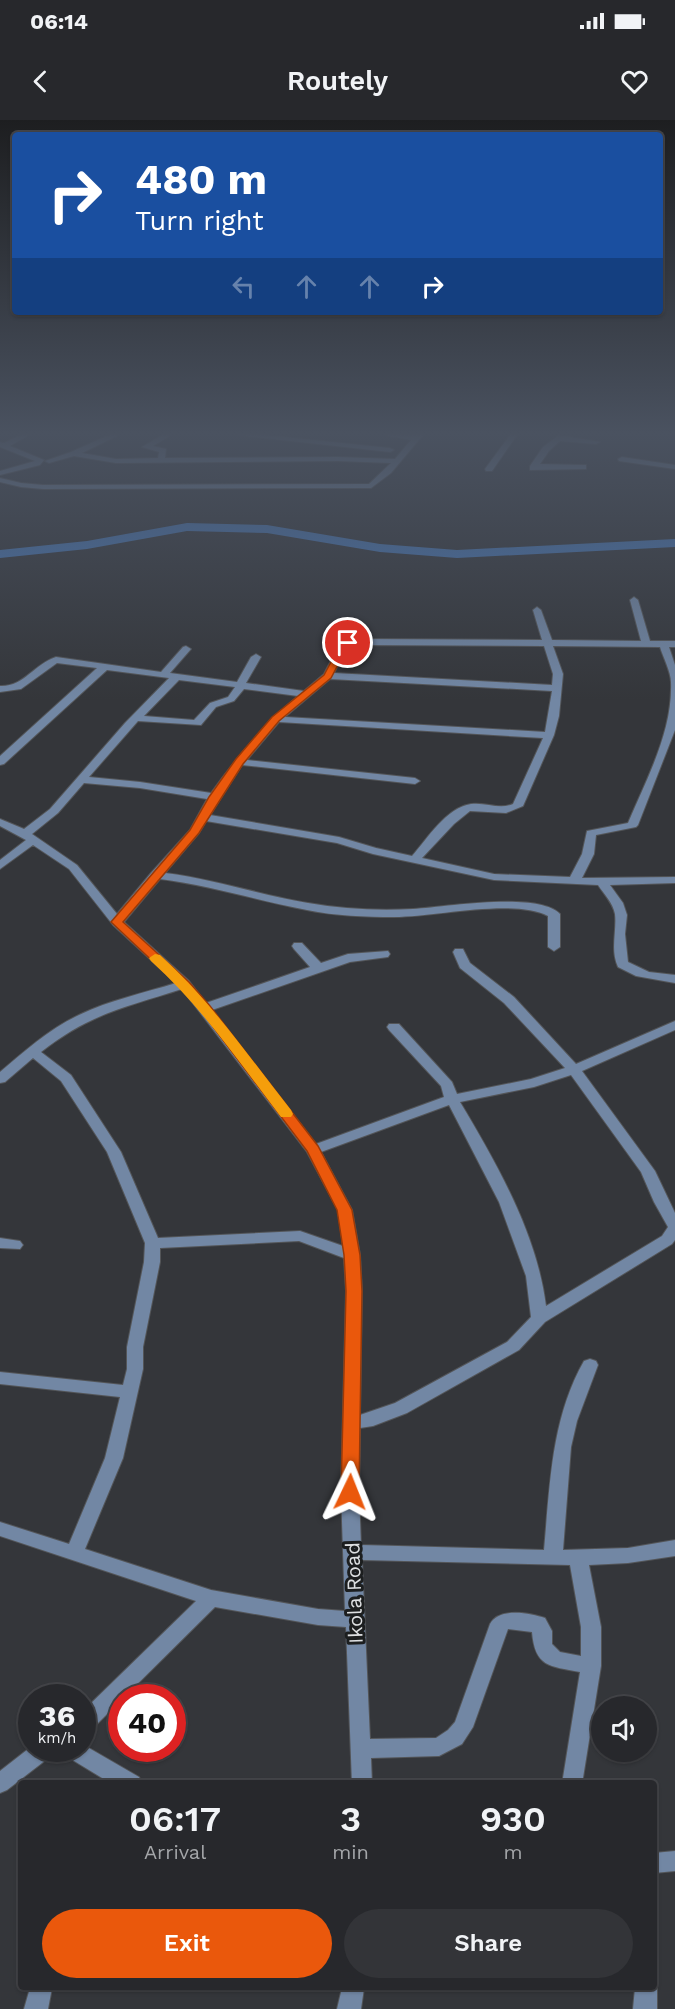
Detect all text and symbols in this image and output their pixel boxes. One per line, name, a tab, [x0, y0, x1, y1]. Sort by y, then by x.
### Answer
text: 06:14	[30, 9, 88, 34]
icon: back	[24, 65, 57, 98]
text: Routely	[287, 65, 388, 97]
icon: heart	[618, 65, 651, 98]
text: 480 m	[135, 155, 267, 204]
icon: right	[36, 156, 114, 234]
text: Turn right	[135, 205, 264, 237]
icon: left	[227, 270, 260, 303]
icon: ahead	[290, 270, 323, 303]
icon: ahead	[353, 270, 386, 303]
icon: right	[416, 270, 449, 303]
pin	[322, 617, 373, 668]
icon: arrive	[331, 626, 364, 659]
position arrow	[318, 1460, 382, 1524]
street label: Ikola Road	[340, 1542, 368, 1644]
speed limit sign: 40	[108, 1684, 186, 1762]
map controls	[591, 1696, 657, 1762]
button: sound	[591, 1696, 657, 1762]
text: 36	[39, 1698, 75, 1733]
text: km/h	[38, 1729, 76, 1747]
text: 06:17	[129, 1798, 221, 1840]
text: 3	[340, 1798, 361, 1840]
text: 930	[480, 1798, 546, 1840]
text: Arrival	[144, 1840, 206, 1864]
text: min	[332, 1840, 369, 1864]
text: m	[503, 1840, 523, 1864]
button: Exit	[42, 1909, 332, 1978]
button: Share	[344, 1909, 633, 1978]

